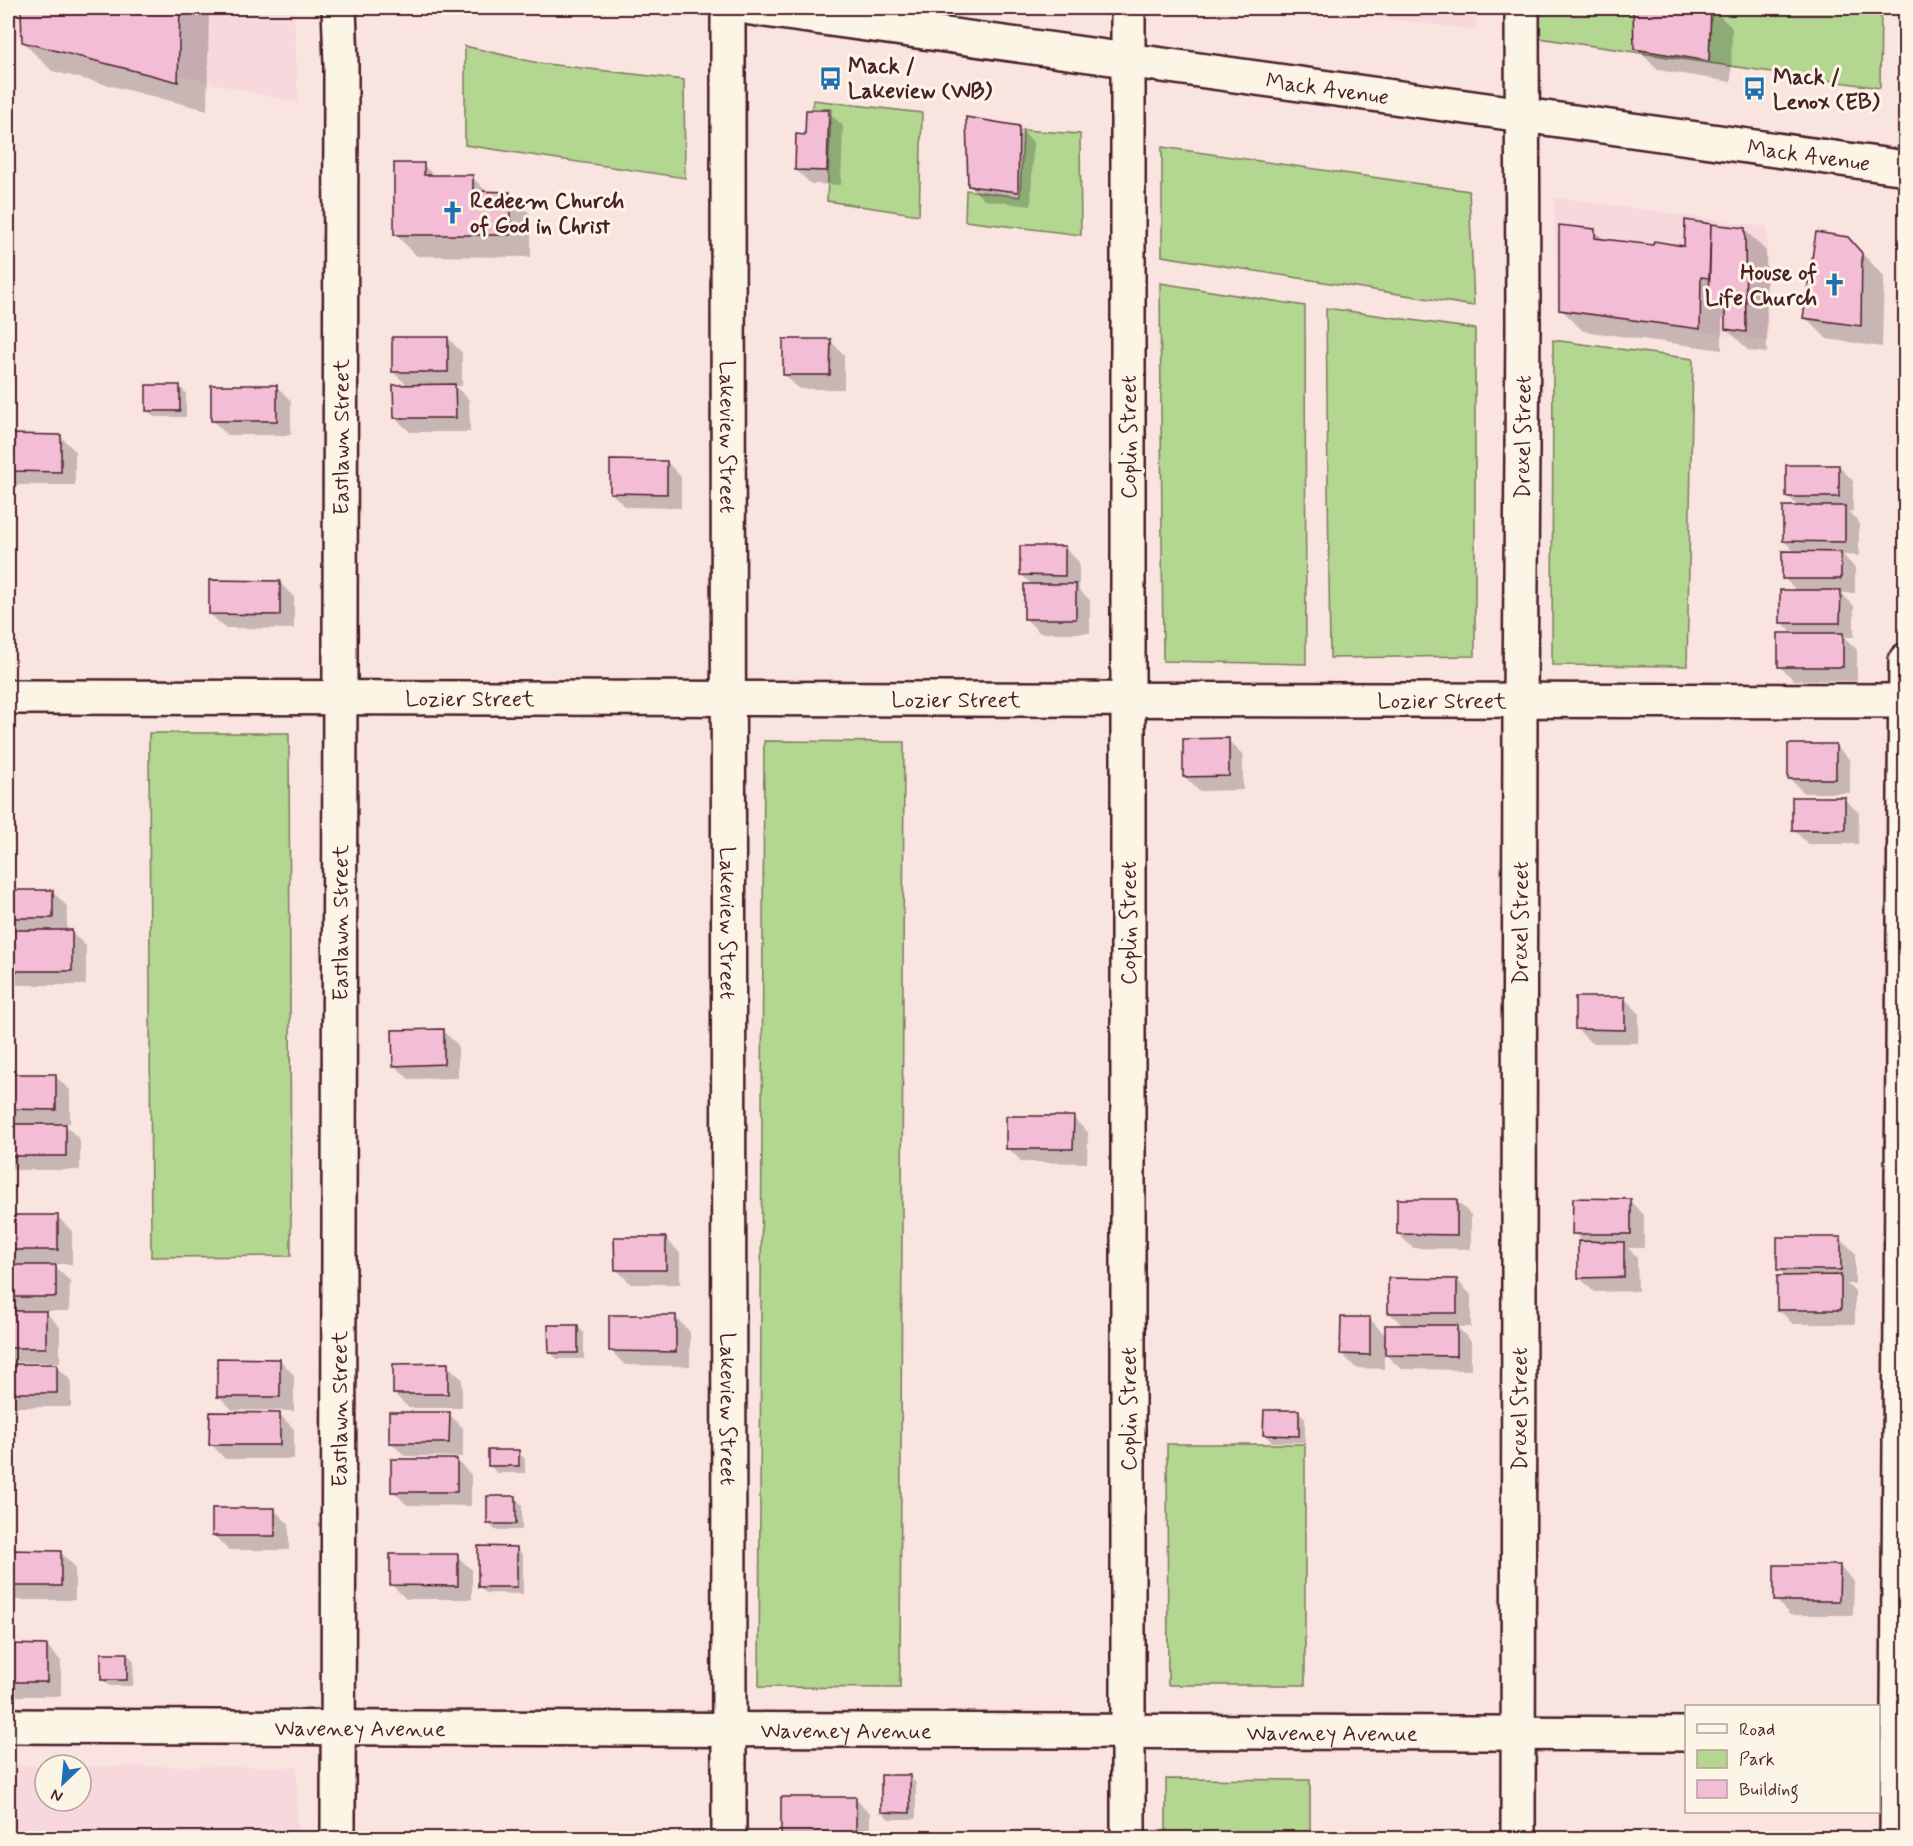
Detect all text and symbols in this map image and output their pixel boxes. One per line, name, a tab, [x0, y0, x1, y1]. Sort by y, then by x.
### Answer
place label: Mack / Lakeview (WB)	[848, 53, 992, 106]
place label: Mack / Lenox (EB)	[1773, 64, 1880, 117]
bus stop icon: Mack / Lakeview (WB)	[817, 65, 843, 91]
street label: Mack Avenue	[1264, 67, 1391, 112]
bus stop icon: Mack / Lenox (EB)	[1742, 76, 1768, 102]
street label: Mack Avenue	[1745, 134, 1872, 179]
place label: Redeem Church of God in Christ	[470, 188, 624, 241]
church icon: Redeem Church of God in Christ	[439, 200, 465, 226]
place label: House of Life Church	[1705, 260, 1818, 313]
church icon: House of Life Church	[1822, 272, 1848, 298]
street label: Eastlawn Street	[328, 359, 356, 515]
street label: Lakeview Street	[712, 361, 740, 513]
street label: Coplin Street	[1116, 375, 1144, 499]
street label: Drexel Street	[1510, 375, 1539, 499]
street label: Lozier Street	[405, 686, 535, 714]
street label: Lozier Street	[891, 687, 1021, 715]
street label: Lozier Street	[1377, 688, 1507, 716]
street label: Eastlawn Street	[327, 845, 356, 1001]
street label: Lakeview Street	[712, 847, 741, 999]
street label: Coplin Street	[1116, 861, 1144, 985]
street label: Drexel Street	[1507, 861, 1536, 985]
street label: Eastlawn Street	[327, 1331, 355, 1487]
street label: Lakeview Street	[713, 1333, 741, 1485]
street label: Coplin Street	[1116, 1347, 1144, 1471]
street label: Drexel Street	[1507, 1347, 1535, 1471]
legend	[1685, 1705, 1880, 1813]
street label: Waveney Avenue	[274, 1715, 446, 1744]
street label: Waveney Avenue	[760, 1718, 932, 1746]
text: Road	[1739, 1718, 1775, 1742]
street label: Waveney Avenue	[1246, 1720, 1418, 1749]
text: Park	[1739, 1748, 1775, 1772]
north arrow	[33, 1753, 93, 1813]
text: Building	[1739, 1778, 1799, 1804]
text: N	[48, 1783, 66, 1807]

